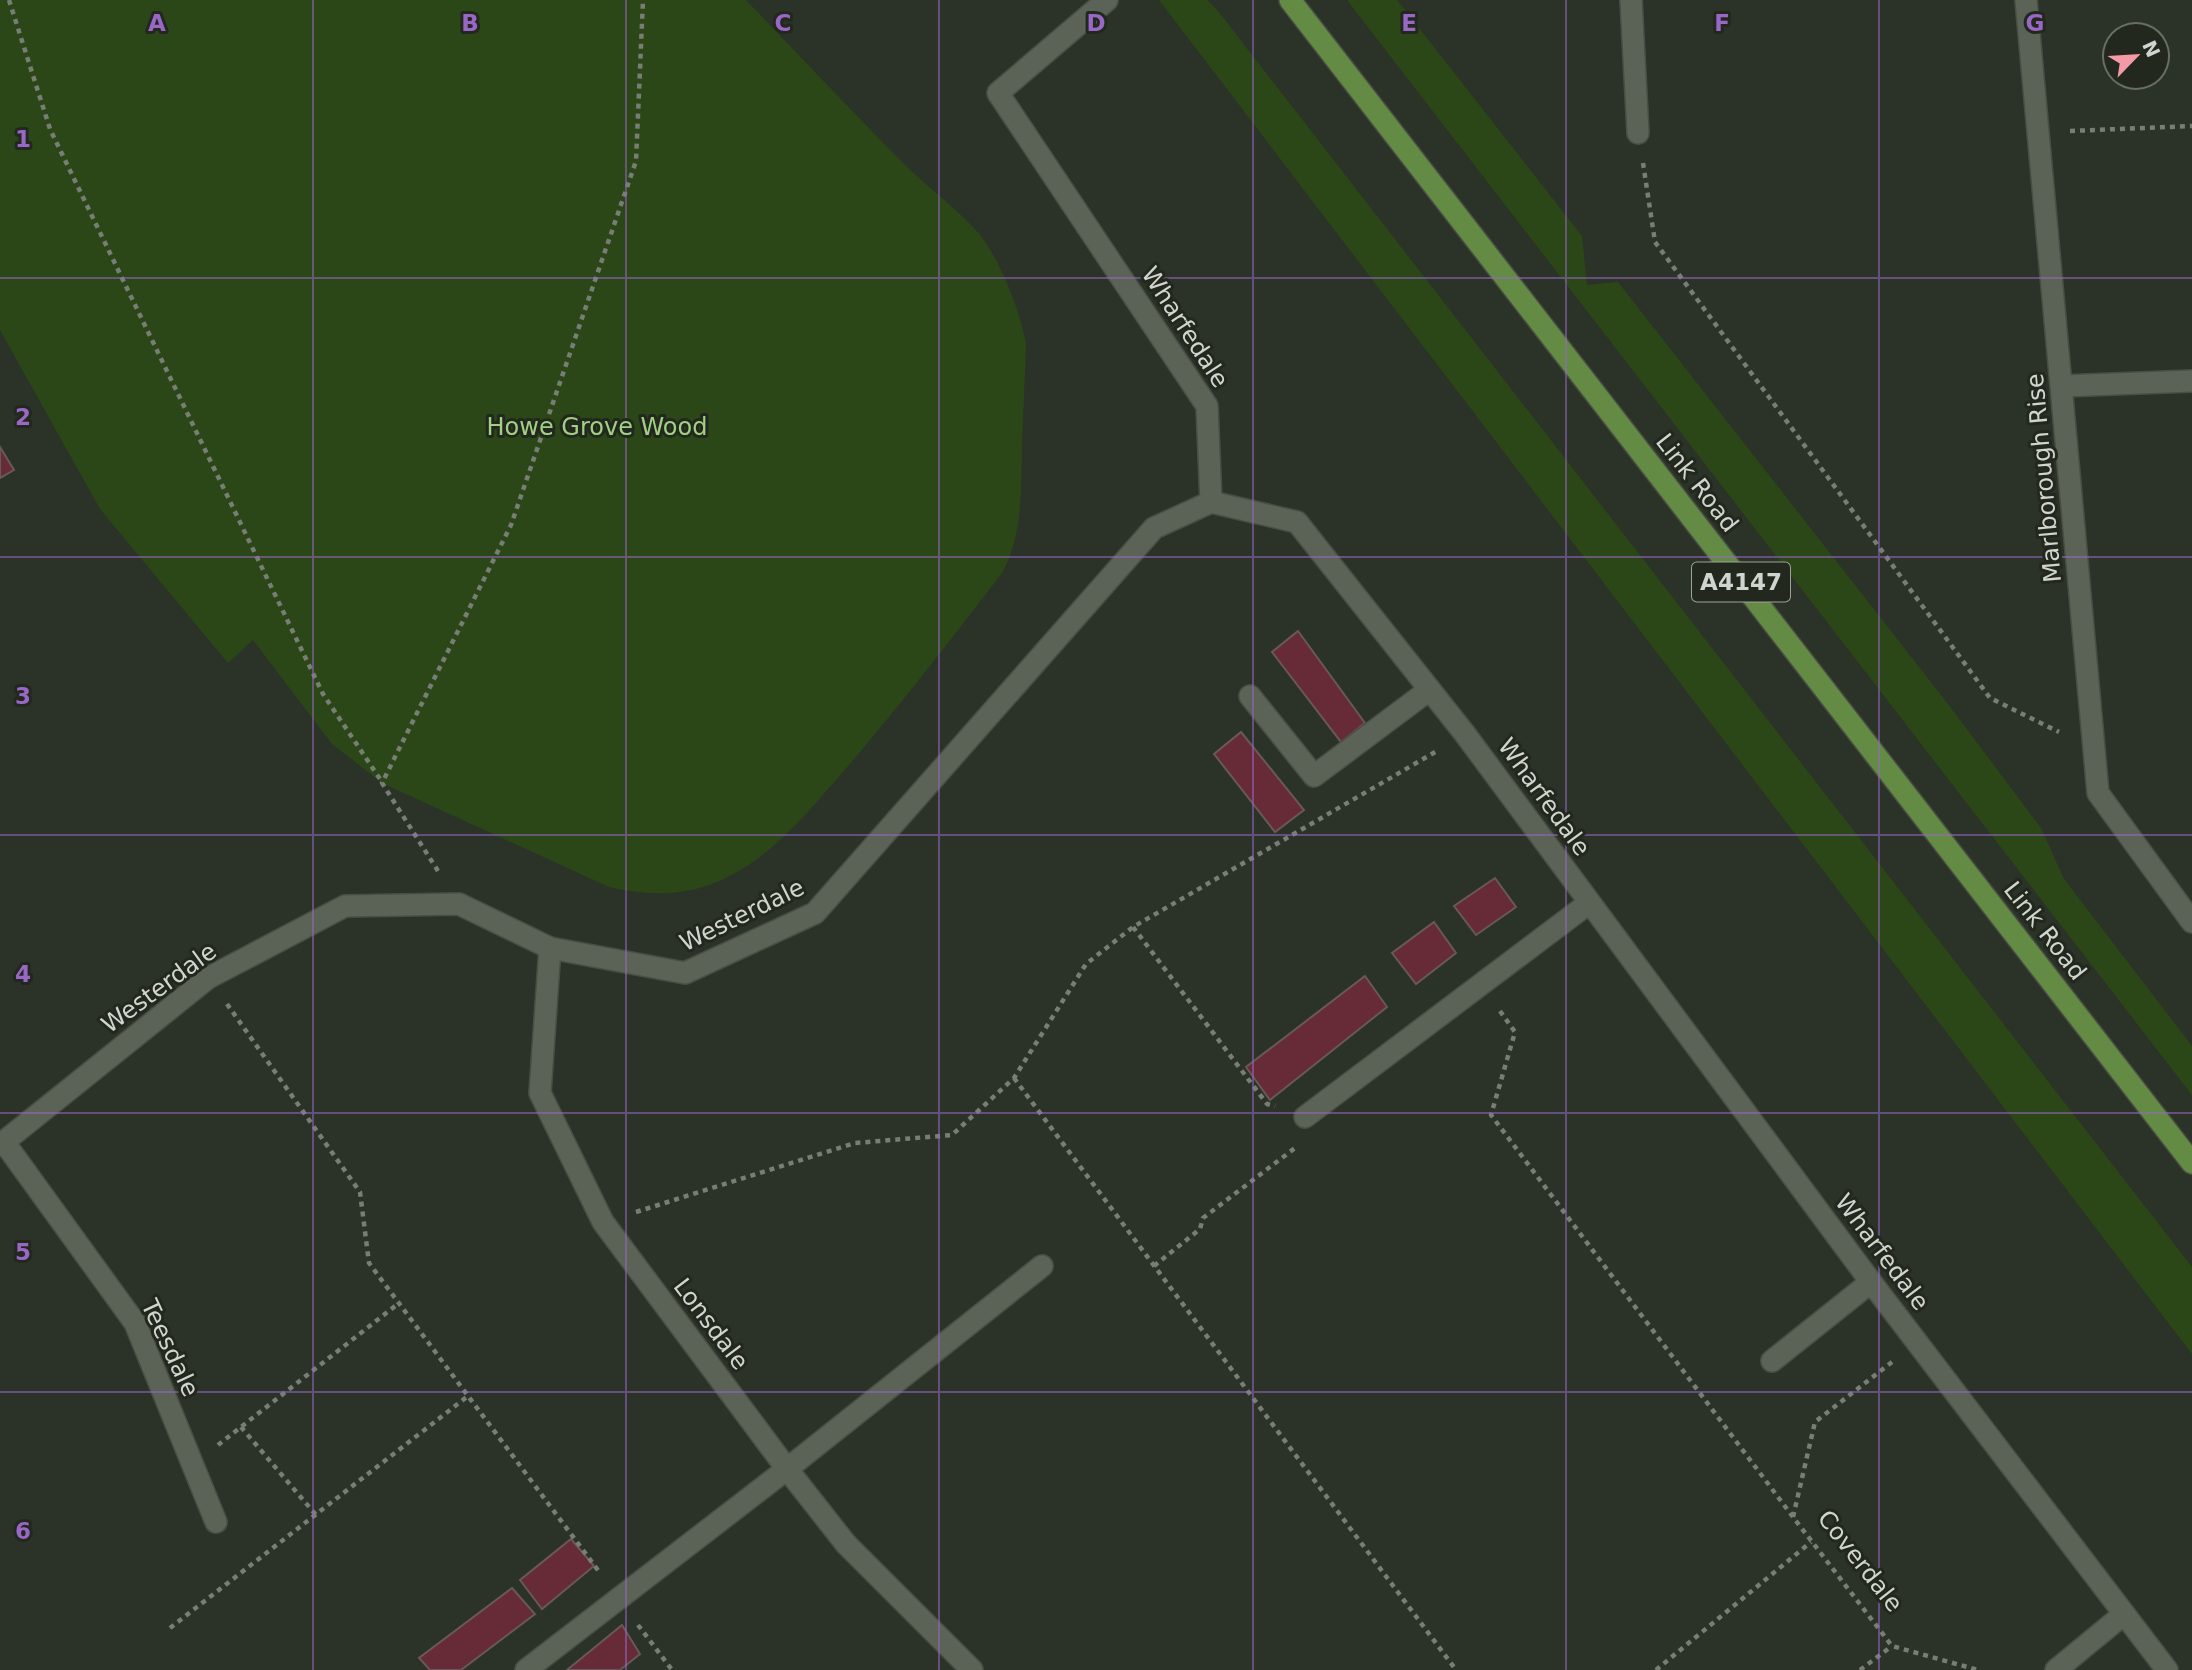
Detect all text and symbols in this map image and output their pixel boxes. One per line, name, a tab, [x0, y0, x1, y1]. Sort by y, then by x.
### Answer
text: A	[148, 10, 166, 36]
text: B	[461, 10, 479, 36]
text: C	[775, 10, 791, 36]
text: D	[1086, 10, 1106, 36]
text: E	[1401, 10, 1417, 36]
text: F	[1714, 10, 1730, 36]
text: G	[2026, 10, 2044, 36]
north arrow	[2101, 21, 2171, 91]
text: N	[2138, 37, 2165, 61]
text: 1	[15, 126, 31, 152]
street label: Wharfedale	[1136, 261, 1234, 393]
street label: Marlborough Rise	[2021, 372, 2067, 584]
text: 2	[15, 404, 31, 430]
park label: Howe Grove Wood	[487, 413, 707, 441]
street label: Link Road	[1650, 428, 1744, 538]
road number: A4147	[1692, 562, 1790, 602]
text: 3	[15, 683, 31, 709]
street label: Wharfedale	[1492, 733, 1596, 861]
street label: Westerdale	[675, 873, 809, 957]
street label: Link Road	[1998, 876, 2092, 986]
street label: Westerdale	[96, 937, 222, 1039]
text: 4	[15, 961, 31, 987]
street label: Wharfedale	[1829, 1188, 1935, 1316]
text: 5	[15, 1239, 31, 1265]
street label: Lonsdale	[668, 1273, 754, 1375]
street label: Teesdale	[135, 1294, 205, 1401]
street label: Coverdale	[1812, 1505, 1908, 1617]
text: 6	[15, 1518, 31, 1544]

